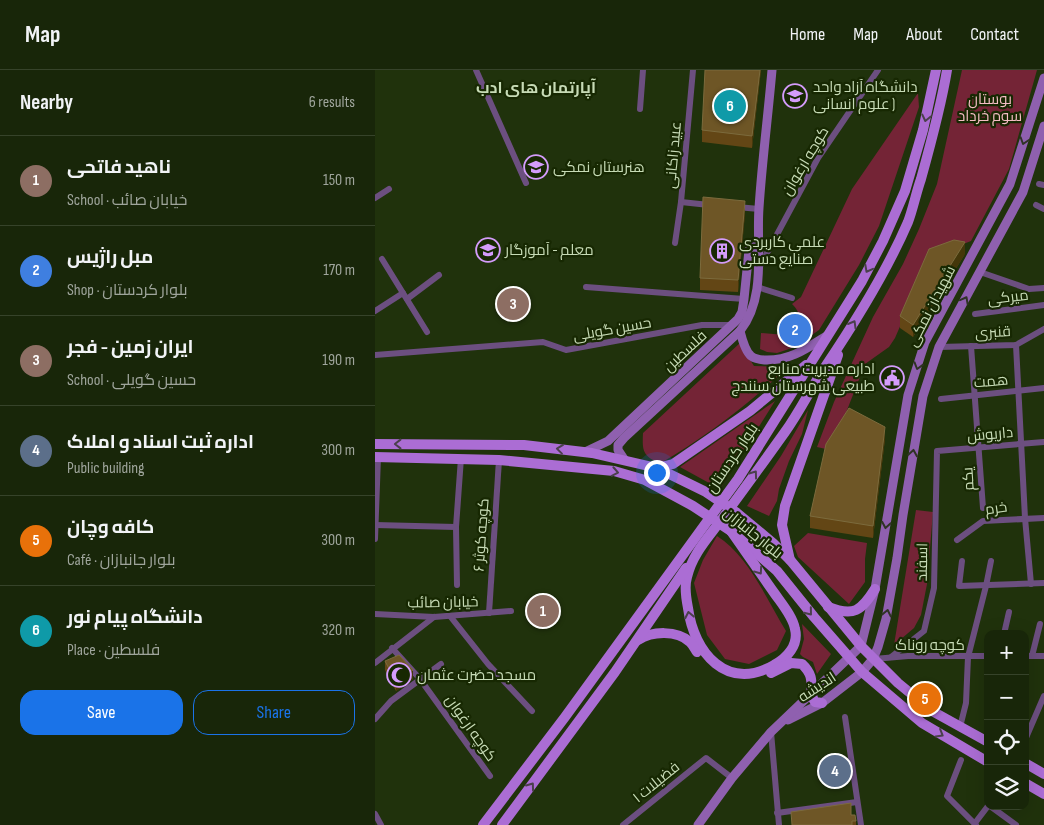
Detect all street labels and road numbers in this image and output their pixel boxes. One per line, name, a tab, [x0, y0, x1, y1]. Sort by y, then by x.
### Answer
street label: عبید زاکانی	[661, 121, 686, 189]
street label: کوچه ارغوان	[777, 123, 833, 199]
street label: شهیدان نمکی	[903, 263, 960, 350]
street label: میرکی	[986, 286, 1030, 309]
street label: حسین گویلی	[571, 313, 653, 346]
street label: قنبری	[975, 322, 1011, 343]
street label: فلسطین	[660, 326, 711, 376]
street label: همت	[973, 371, 1009, 392]
street label: بلوار کردستان	[702, 420, 763, 497]
street label: داریوش	[966, 423, 1014, 446]
street label: یکم	[958, 466, 979, 491]
street label: کوچه کوثر ۶	[469, 498, 494, 572]
street label: خرم	[984, 498, 1008, 519]
street label: بلوار جانبازان	[719, 504, 786, 563]
street label: اسفند	[913, 543, 932, 581]
street label: خیابان صائب	[407, 592, 479, 613]
street label: کوچه روناک	[895, 636, 965, 655]
street label: اندیشه	[795, 668, 840, 707]
street label: کوچه ارغوان	[441, 691, 500, 765]
street label: فضیلات ۱	[629, 758, 684, 807]

